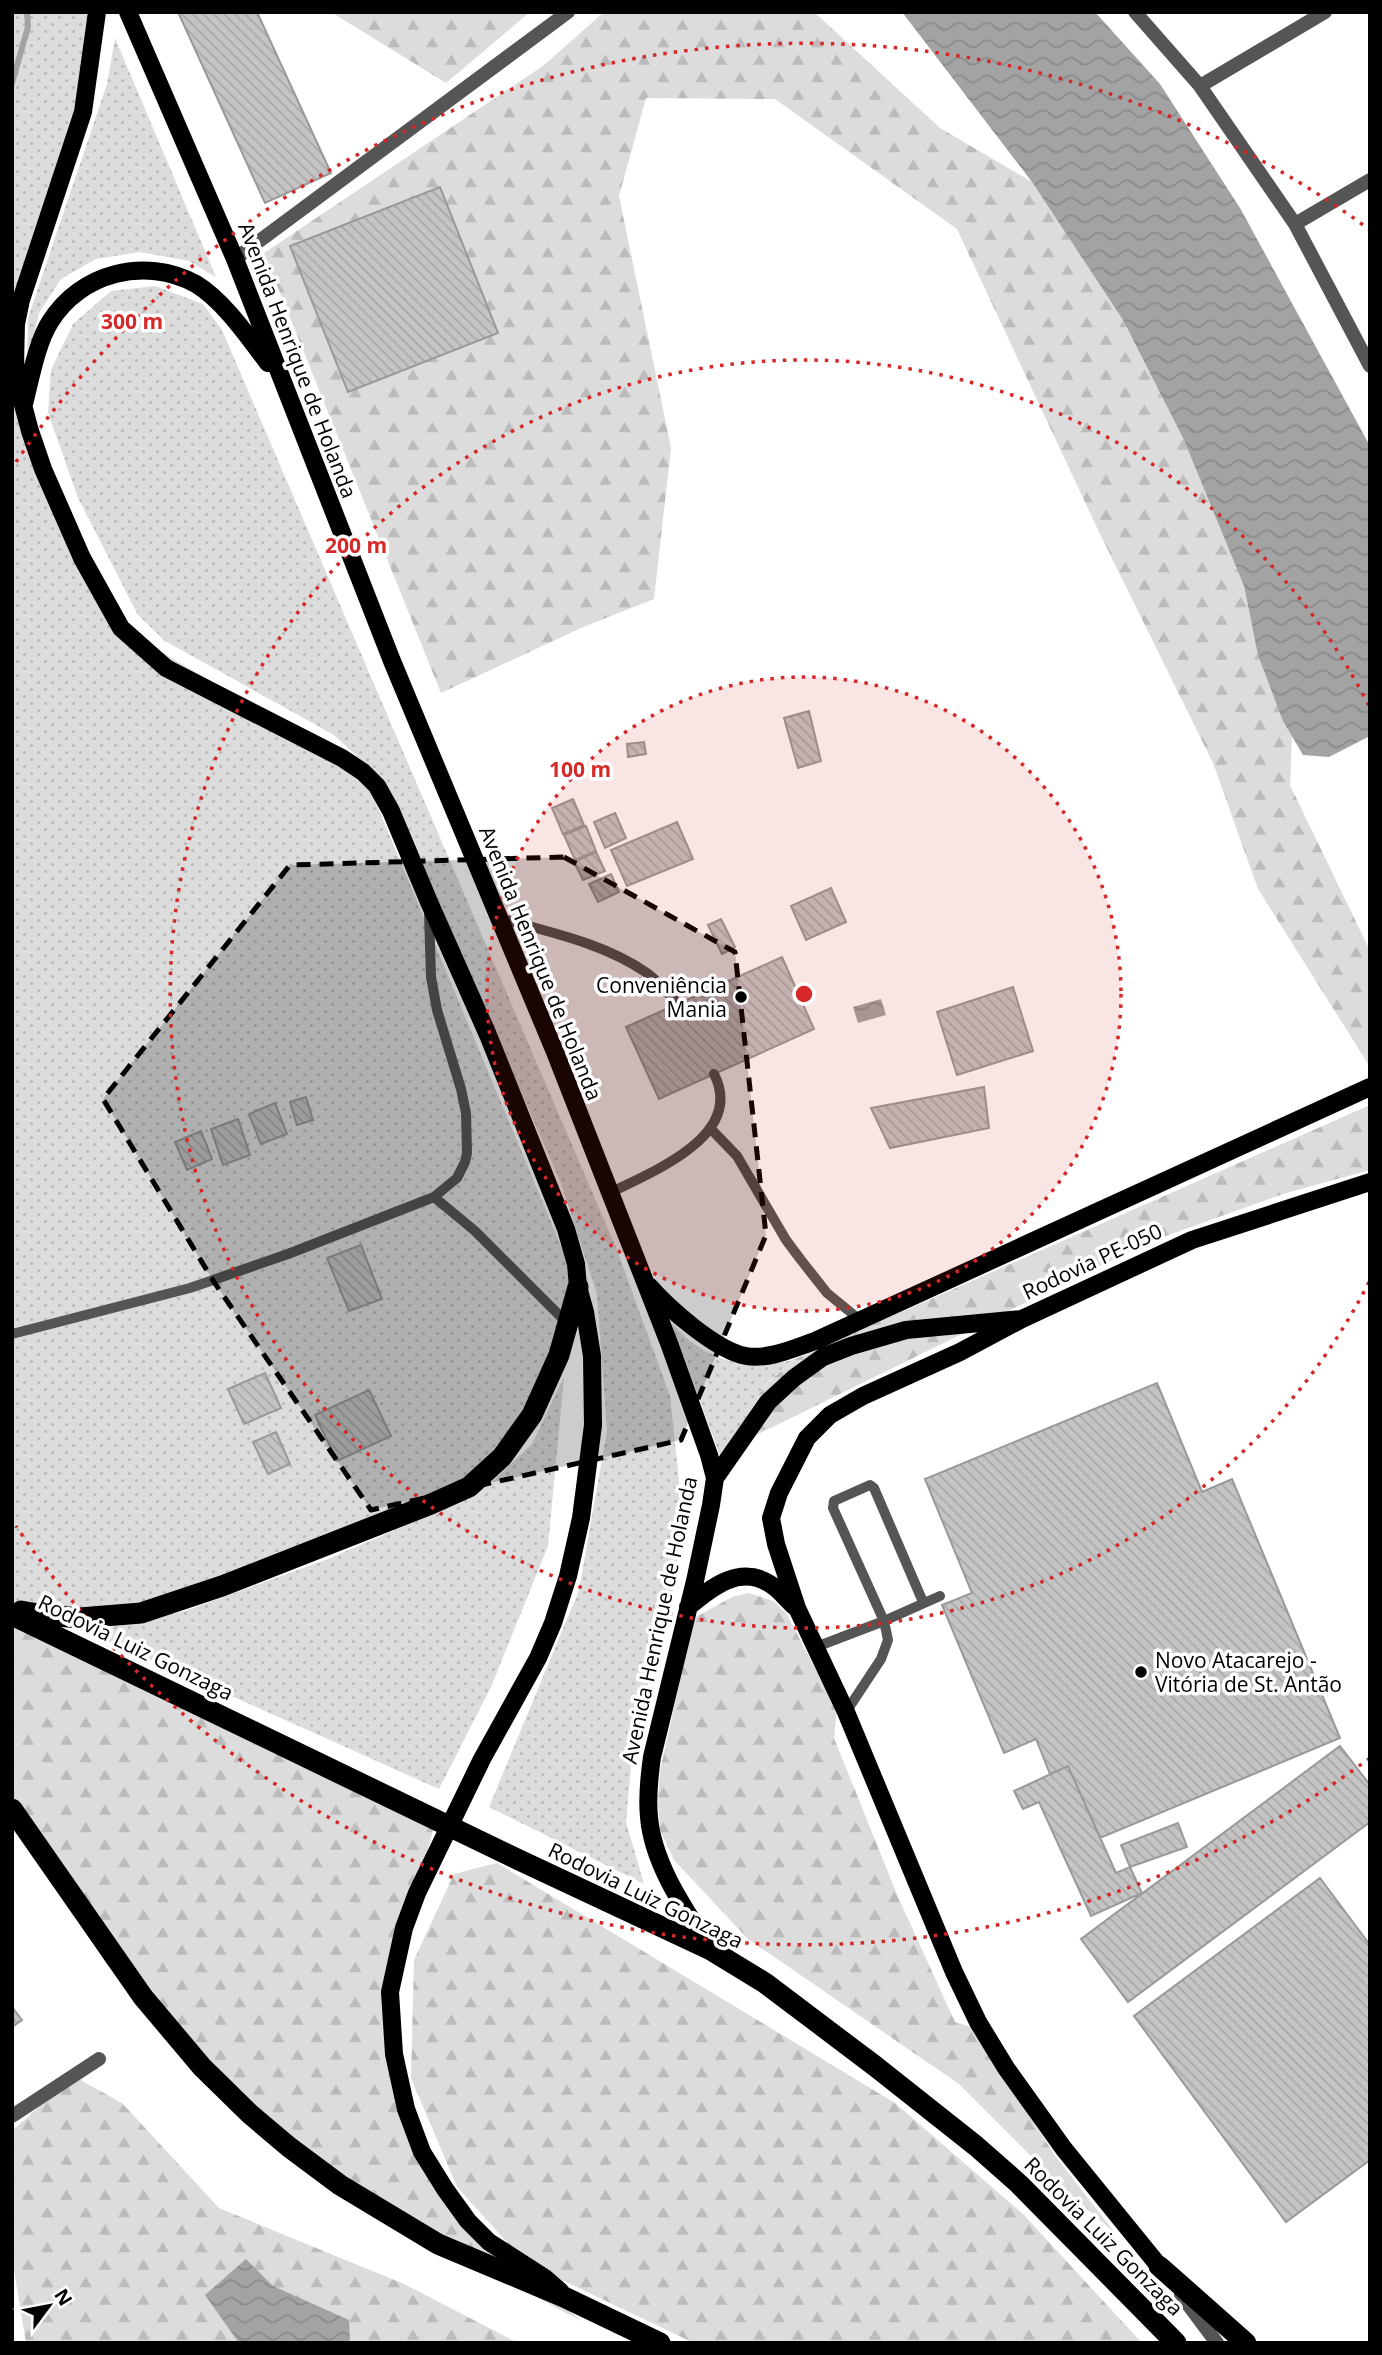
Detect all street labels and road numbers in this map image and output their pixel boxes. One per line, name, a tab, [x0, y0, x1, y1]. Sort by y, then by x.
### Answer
street label: Avenida Henrique de Holanda	[232, 218, 364, 502]
street label: Avenida Henrique de Holanda	[473, 822, 609, 1104]
street label: Rodovia PE-050	[1018, 1216, 1166, 1306]
street label: Avenida Henrique de Holanda	[615, 1474, 703, 1766]
street label: Rodovia Luiz Gonzaga	[34, 1588, 238, 1706]
street label: Rodovia Luiz Gonzaga	[544, 1836, 748, 1954]
street label: Rodovia Luiz Gonzaga	[1019, 2151, 1189, 2321]

